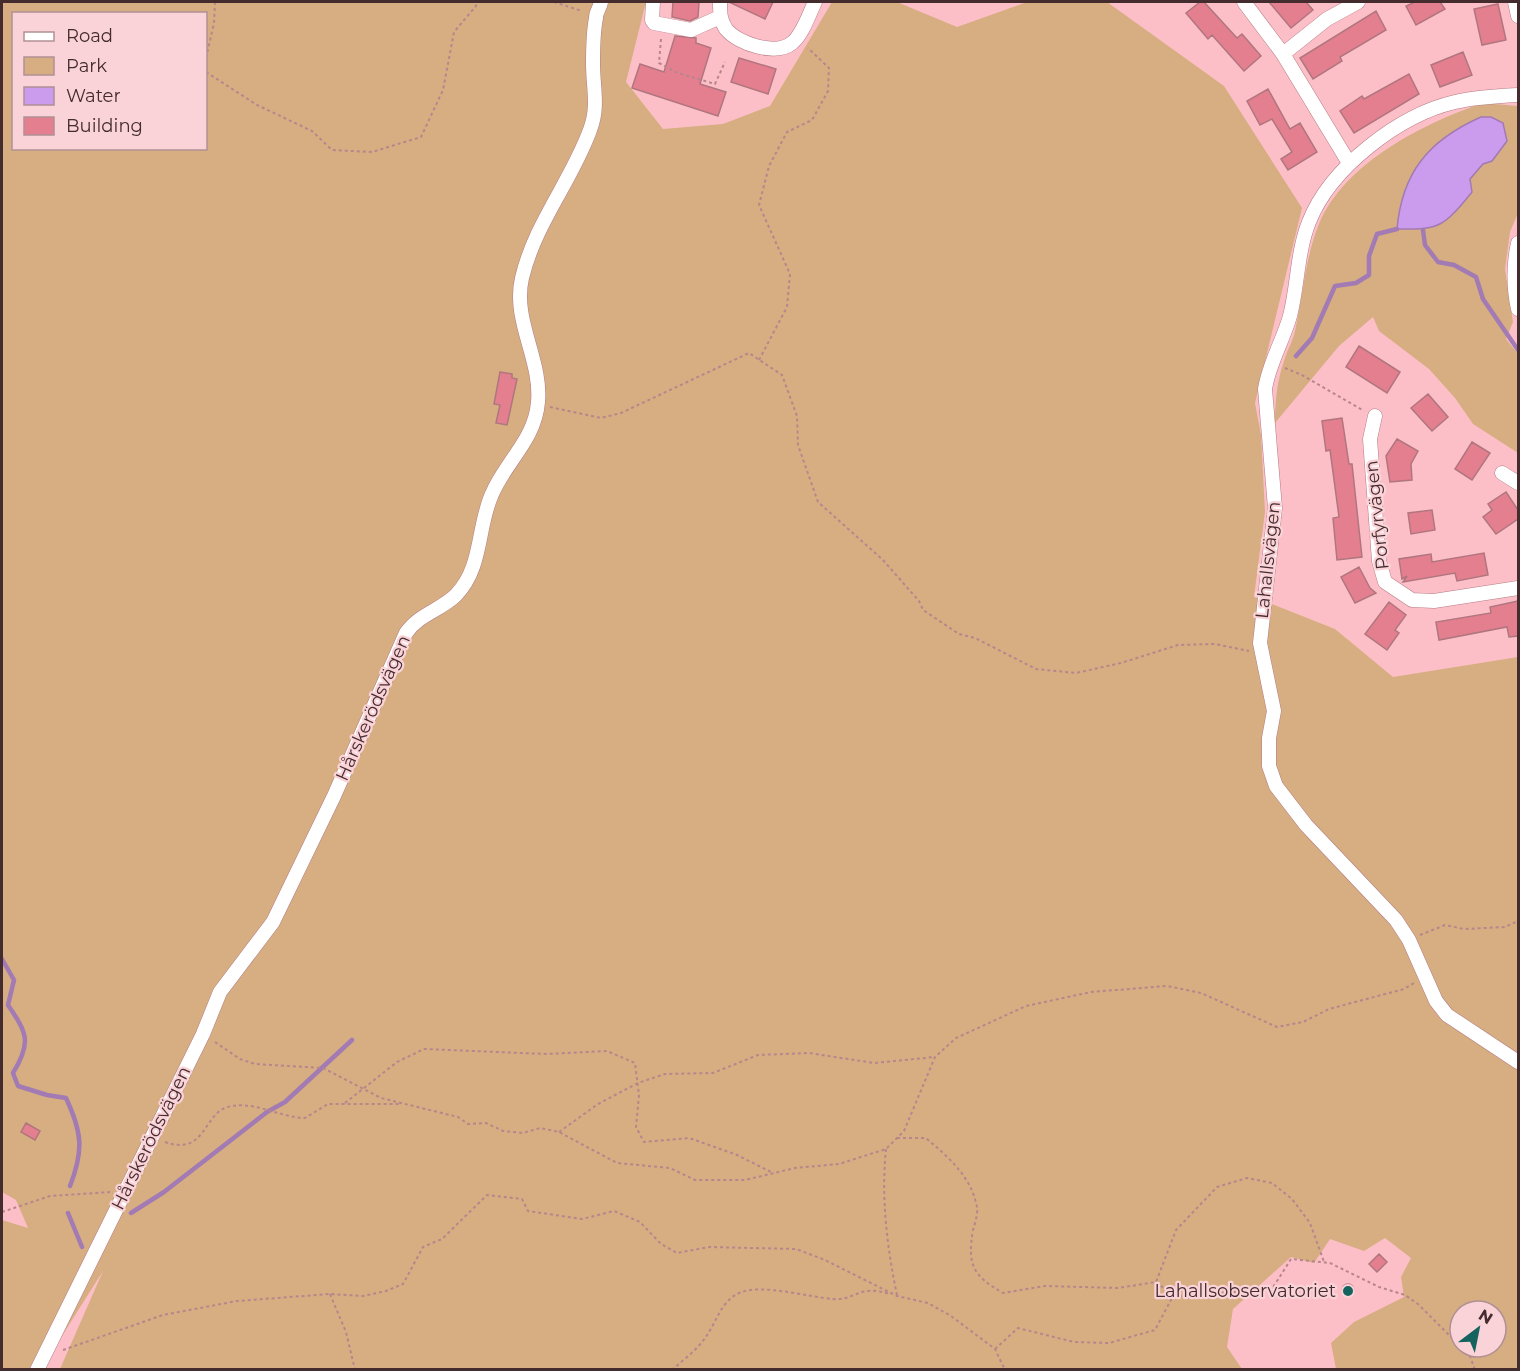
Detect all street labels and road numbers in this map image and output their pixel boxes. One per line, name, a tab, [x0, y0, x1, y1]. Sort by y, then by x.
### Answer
street label: Porfyrvägen	[1360, 459, 1394, 571]
street label: Lahallsvägen	[1251, 500, 1285, 620]
street label: Hårskerödsvägen	[331, 632, 415, 784]
street label: Hårskerödsvägen	[107, 1063, 195, 1213]

